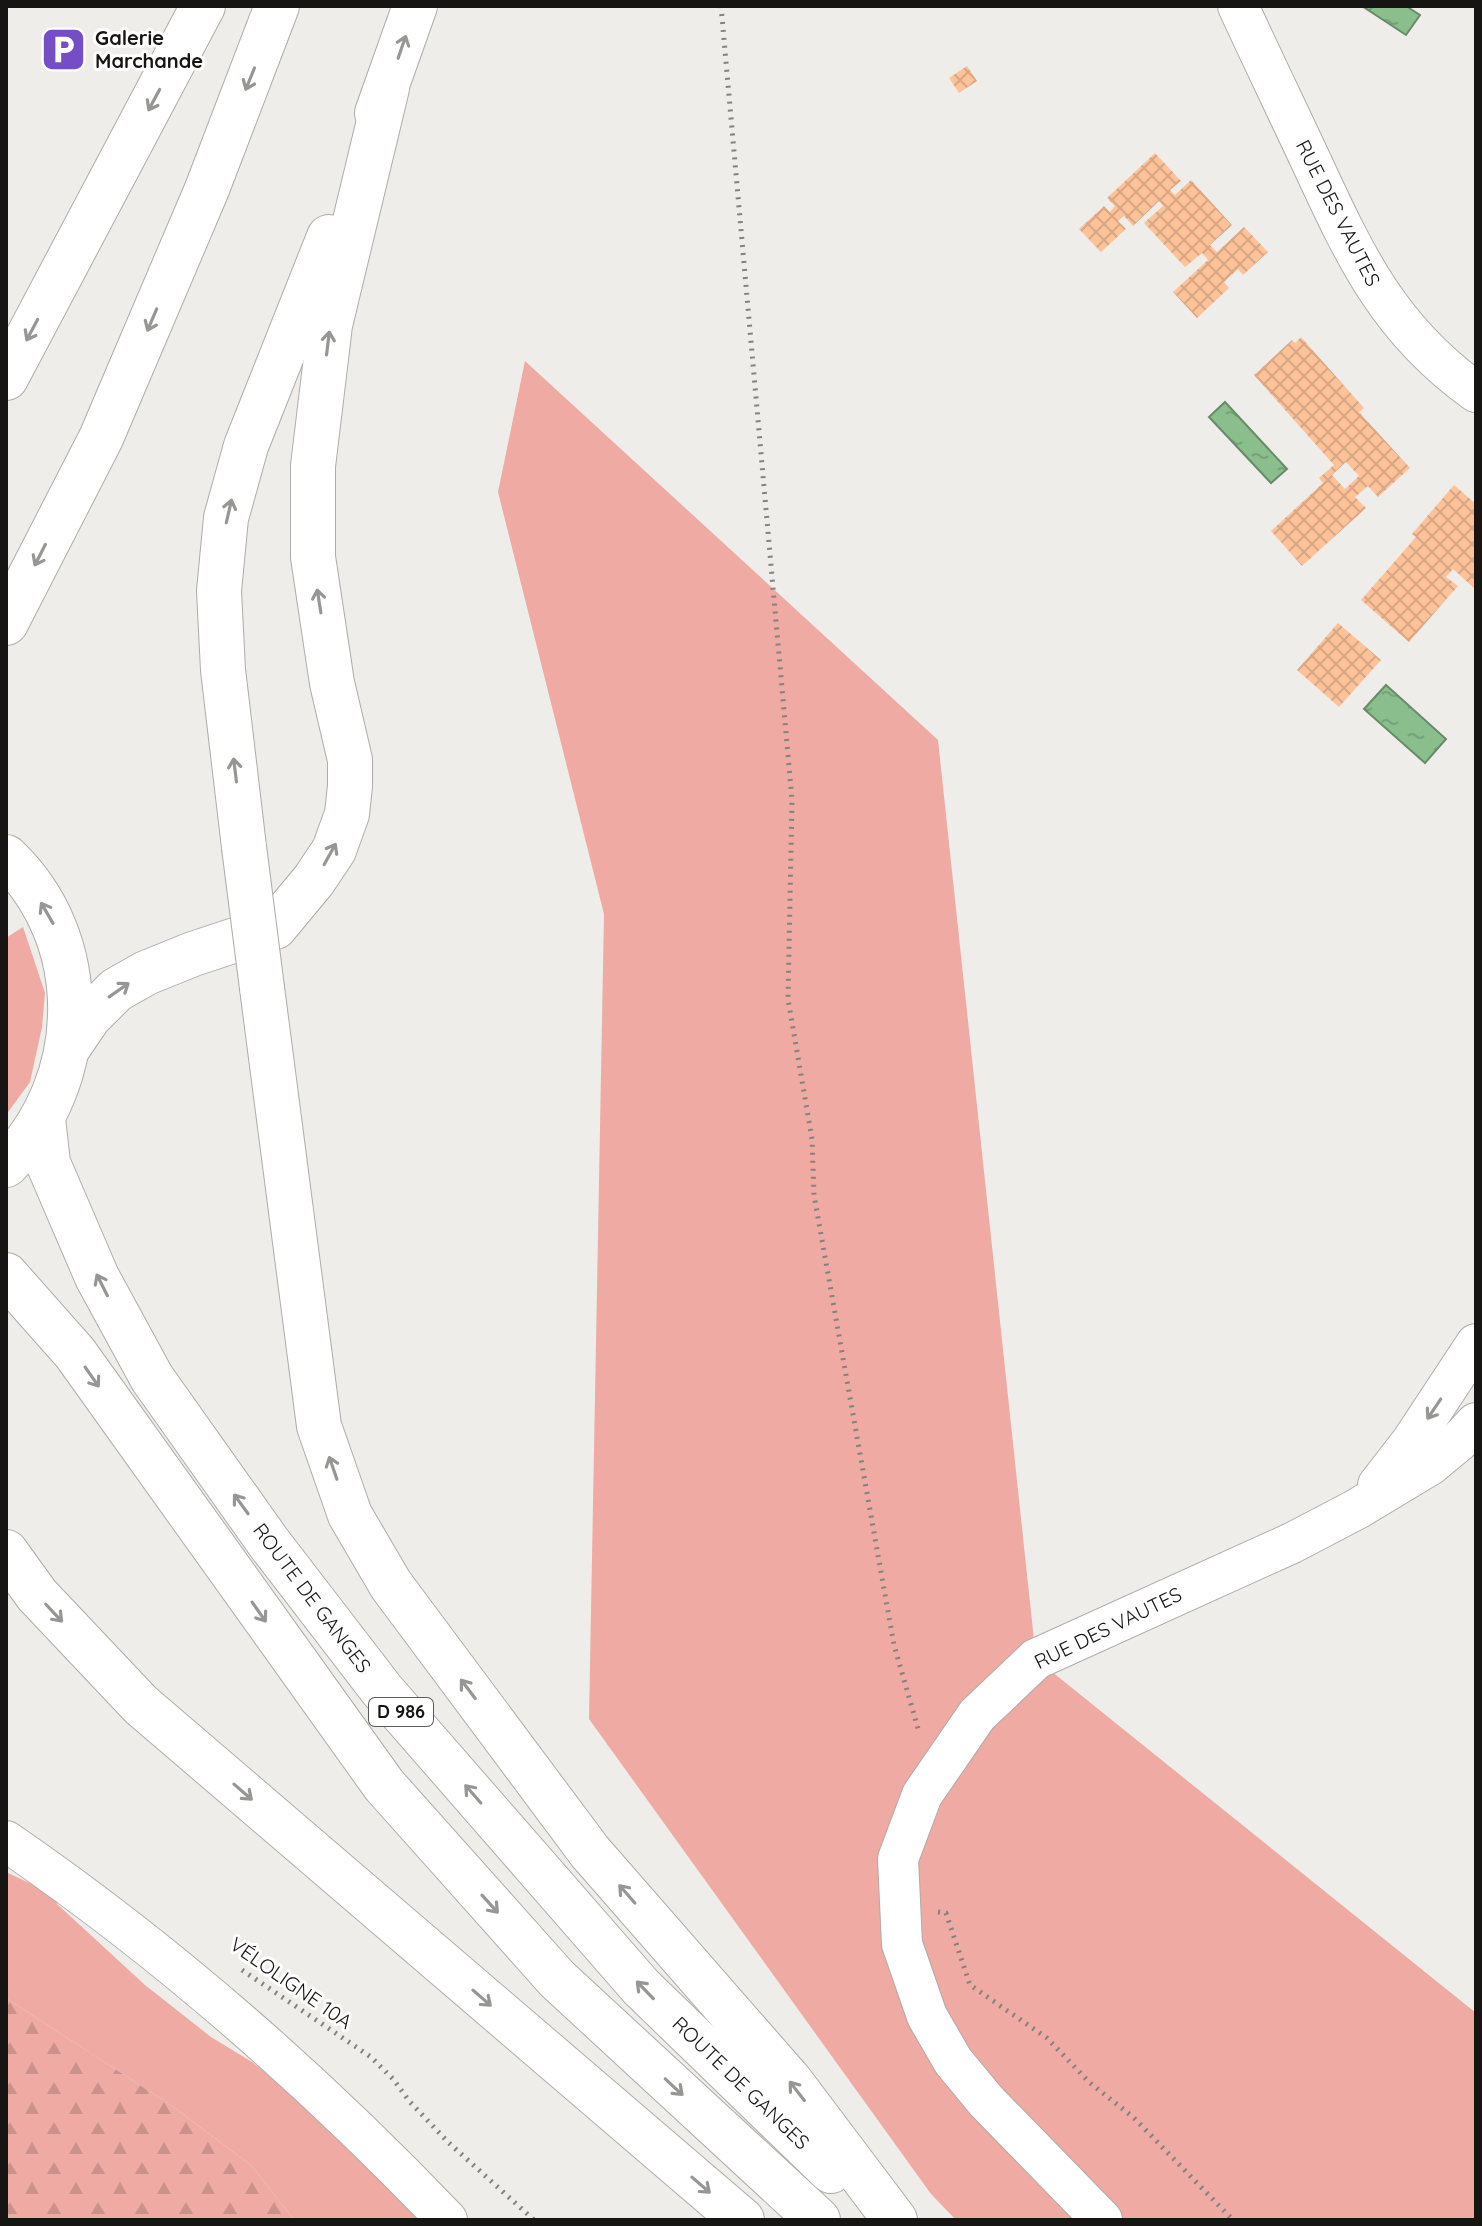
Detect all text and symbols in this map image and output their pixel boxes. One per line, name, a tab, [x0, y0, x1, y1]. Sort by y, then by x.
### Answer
place label: Galerie Marchande	[95, 25, 203, 73]
parking icon: Galerie Marchande	[40, 26, 88, 74]
one-way arrow	[395, 35, 410, 60]
one-way arrow	[242, 66, 256, 91]
one-way arrow	[145, 88, 161, 111]
street label: RUE DES VAUTES	[1291, 135, 1386, 290]
one-way arrow	[144, 307, 158, 332]
one-way arrow	[24, 317, 39, 341]
one-way arrow	[321, 331, 336, 356]
one-way arrow	[222, 499, 237, 525]
one-way arrow	[32, 542, 48, 566]
one-way arrow	[311, 589, 326, 615]
one-way arrow	[227, 758, 242, 783]
one-way arrow	[322, 843, 338, 867]
one-way arrow	[39, 902, 55, 925]
one-way arrow	[108, 982, 129, 999]
one-way arrow	[93, 1274, 109, 1298]
one-way arrow	[84, 1366, 100, 1388]
one-way arrow	[1425, 1398, 1442, 1420]
one-way arrow	[325, 1456, 340, 1481]
one-way arrow	[233, 1493, 249, 1515]
street label: ROUTE DE GANGES	[248, 1518, 377, 1677]
street label: RUE DES VAUTES	[1030, 1581, 1186, 1674]
one-way arrow	[251, 1601, 267, 1623]
one-way arrow	[45, 1603, 64, 1623]
one-way arrow	[460, 1678, 477, 1700]
road number: D 986	[369, 1698, 433, 1726]
one-way arrow	[232, 1783, 252, 1801]
one-way arrow	[464, 1785, 482, 1805]
one-way arrow	[618, 1885, 636, 1905]
one-way arrow	[480, 1893, 498, 1913]
street label: VÉLOLIGNE 10A	[225, 1931, 357, 2034]
one-way arrow	[635, 1980, 654, 2000]
one-way arrow	[472, 1988, 492, 2006]
street label: ROUTE DE GANGES	[668, 2011, 815, 2154]
one-way arrow	[664, 2077, 684, 2096]
one-way arrow	[788, 2081, 806, 2102]
one-way arrow	[690, 2176, 711, 2194]

